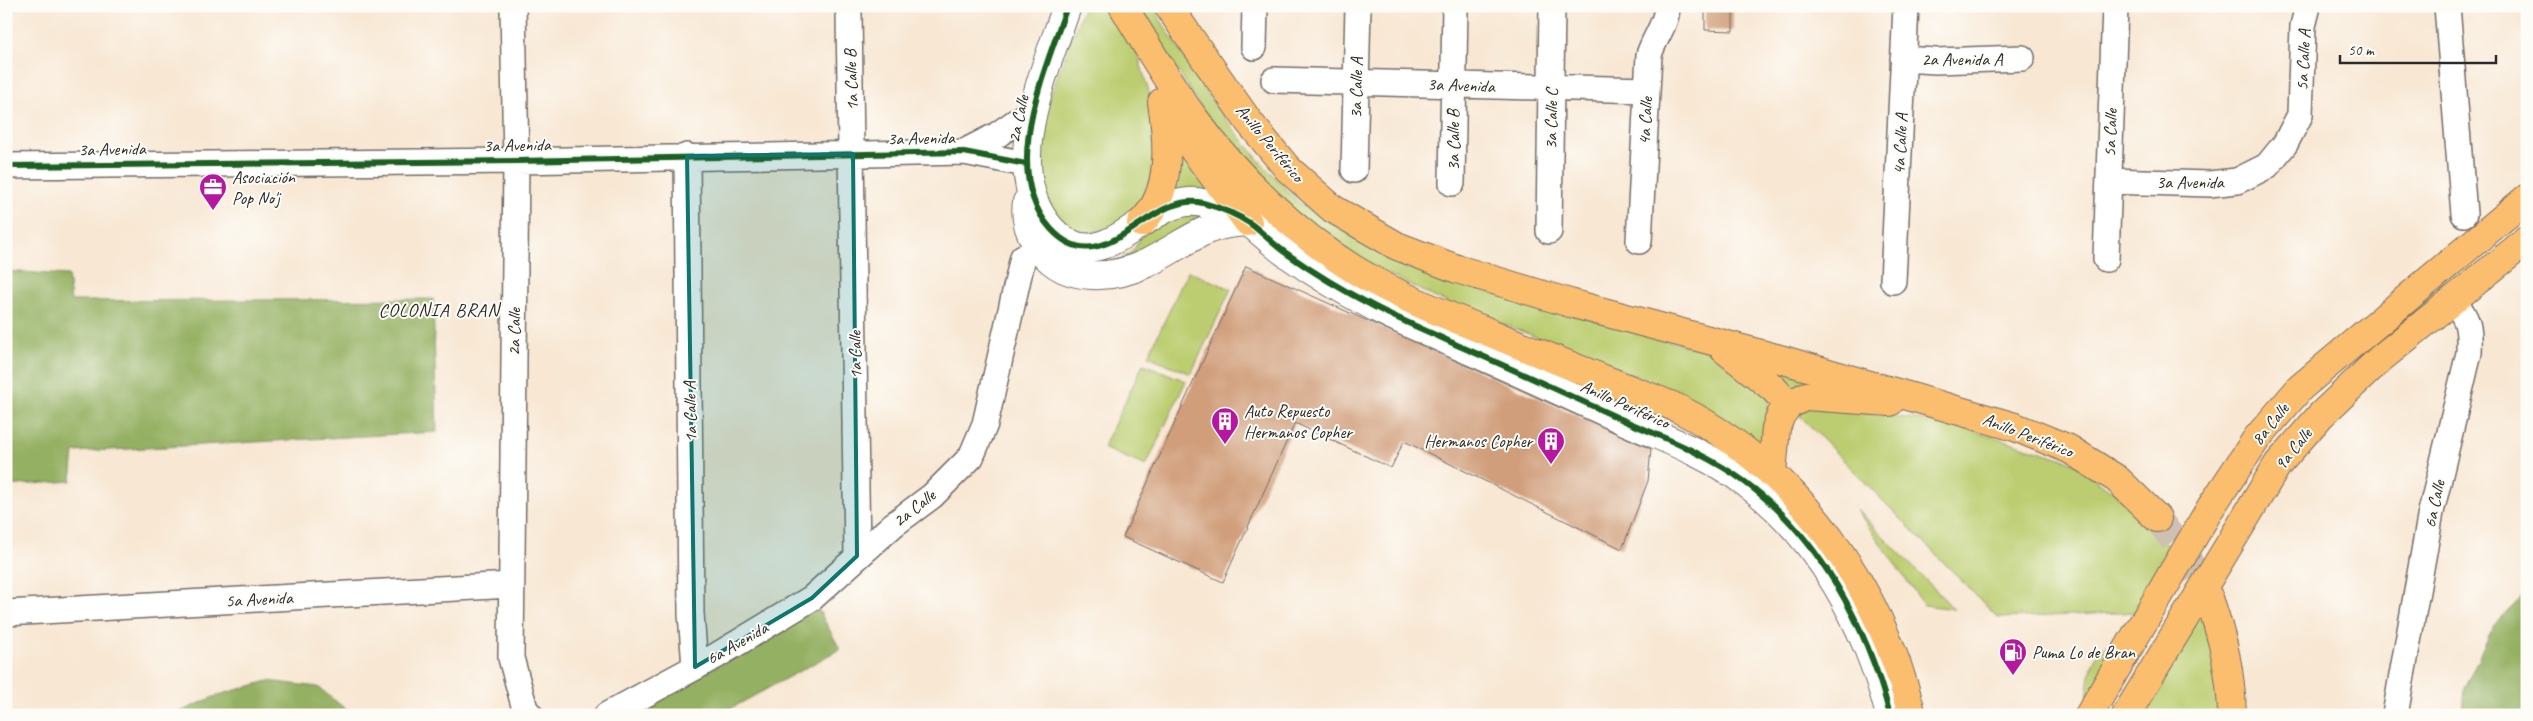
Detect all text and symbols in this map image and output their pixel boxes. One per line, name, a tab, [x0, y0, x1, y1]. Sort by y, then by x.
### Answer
street label: 5a Calle A	[2290, 28, 2316, 91]
scale bar	[2340, 32, 2497, 64]
text: 50 m	[2348, 41, 2375, 60]
street label: 1a Calle B	[839, 47, 863, 111]
street label: 2a Avenida A	[1922, 48, 2003, 70]
street label: 3a Calle A	[1344, 56, 1368, 119]
street label: 3a Avenida	[1427, 73, 1496, 97]
street label: 3a Calle C	[1539, 86, 1563, 150]
street label: 2a Calle	[1002, 92, 1034, 145]
street label: 4a Calle	[1633, 95, 1657, 146]
street label: Anillo Periférico	[1231, 100, 1310, 188]
street label: 3a Calle B	[1442, 107, 1464, 171]
street label: 5a Calle	[2098, 108, 2122, 157]
street label: 4a Calle A	[1887, 112, 1913, 175]
street label: 3a Avenida	[887, 126, 956, 150]
street label: 3a Avenida	[483, 133, 552, 157]
street label: 3a Avenida	[78, 137, 147, 161]
place label: Asociación Pop No'j	[232, 166, 296, 209]
street label: 3a Avenida	[2156, 171, 2225, 193]
office icon: Asociación Pop No'j	[198, 172, 228, 211]
district label: COLONIA BRAN	[378, 298, 501, 322]
street label: 2a Calle	[503, 307, 525, 356]
street label: 1a Calle	[844, 330, 866, 379]
street label: Anillo Periférico	[1577, 375, 1674, 434]
street label: 1a Calle A	[678, 380, 702, 443]
street label: 8a Calle	[2246, 398, 2294, 450]
place label: Auto Repuesto Hermanos Copher	[1244, 400, 1354, 443]
building icon: Auto Repuesto Hermanos Copher	[1210, 406, 1240, 445]
street label: Anillo Periférico	[1980, 408, 2078, 463]
street label: 9a Calle	[2269, 423, 2317, 475]
building icon: Hermanos Copher	[1536, 426, 1566, 465]
place label: Hermanos Copher	[1424, 430, 1535, 452]
street label: 6a Calle	[2418, 477, 2450, 530]
street label: 2a Calle	[888, 484, 941, 531]
street label: 5a Avenida	[225, 586, 294, 612]
street label: 6a Avenida	[702, 616, 773, 669]
fuel station icon: Puma Lo de Bran	[1998, 637, 2028, 676]
place label: Puma Lo de Bran	[2032, 641, 2136, 663]

